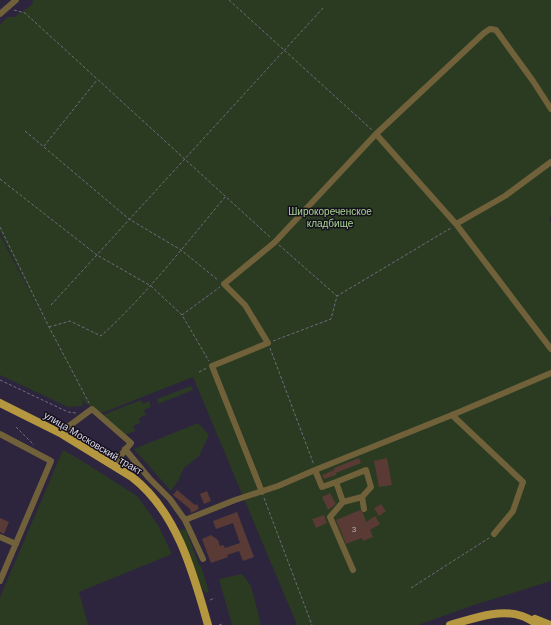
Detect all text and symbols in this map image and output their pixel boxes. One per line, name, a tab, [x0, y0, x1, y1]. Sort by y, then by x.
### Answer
park label: Широкореченское кладбище	[288, 206, 372, 229]
street label: улица Московский тракт	[42, 409, 144, 477]
house number: 3	[352, 525, 357, 534]

